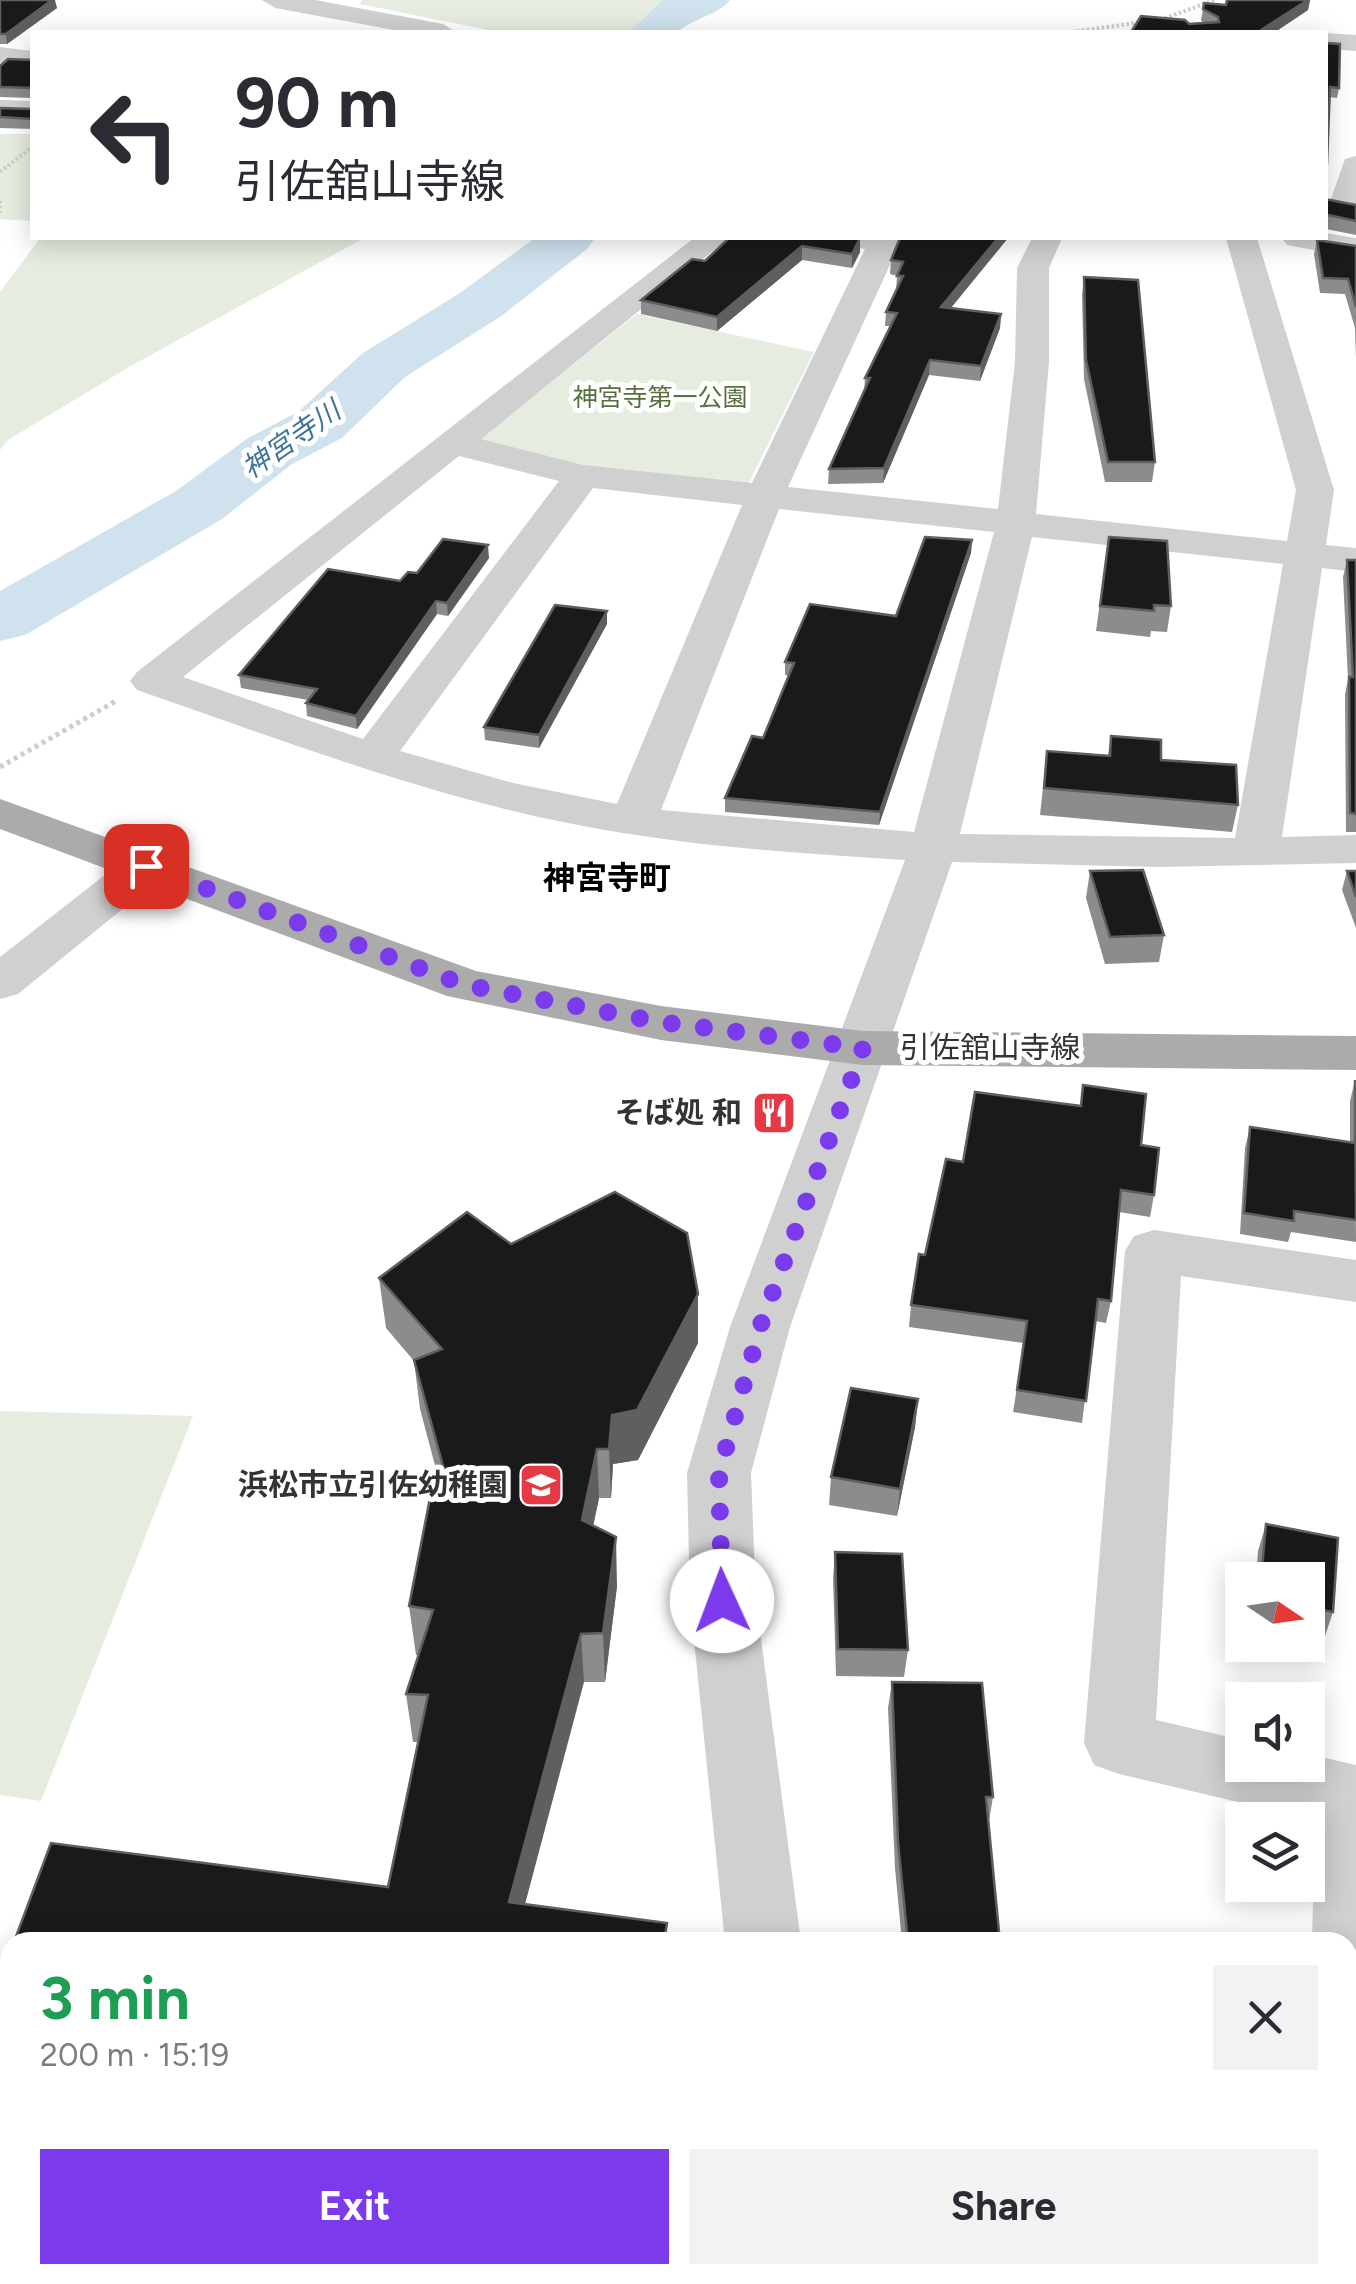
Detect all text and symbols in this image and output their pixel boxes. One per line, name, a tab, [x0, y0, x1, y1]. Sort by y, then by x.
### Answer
text: 90 m	[235, 60, 399, 145]
icon: left	[70, 70, 200, 200]
text: 引佐舘山寺線	[235, 154, 505, 208]
park label: 神宮寺第一公園	[572, 382, 748, 412]
water label: 神宮寺川	[235, 391, 349, 485]
pin	[104, 824, 189, 909]
icon: arrive	[119, 839, 174, 894]
district label: 神宮寺町	[543, 859, 671, 897]
street label: 引佐舘山寺線	[900, 1029, 1080, 1066]
restaurant icon: そば処 和	[751, 1090, 797, 1136]
place label: そば処 和	[615, 1094, 742, 1131]
school or university icon: 浜松市立引佐幼稚園	[518, 1462, 564, 1508]
place label: 浜松市立引佐幼稚園	[238, 1466, 508, 1503]
position arrow	[670, 1549, 774, 1653]
north arrow	[1225, 1562, 1325, 1662]
map controls	[1225, 1562, 1325, 1902]
button: sound	[1225, 1682, 1325, 1782]
button: layers	[1225, 1802, 1325, 1902]
text: 3 min	[40, 1962, 190, 2034]
button: close	[1213, 1965, 1318, 2070]
text: 200 m · 15:19	[40, 2036, 229, 2074]
button: Exit	[40, 2149, 669, 2264]
button: Share	[689, 2149, 1318, 2264]

